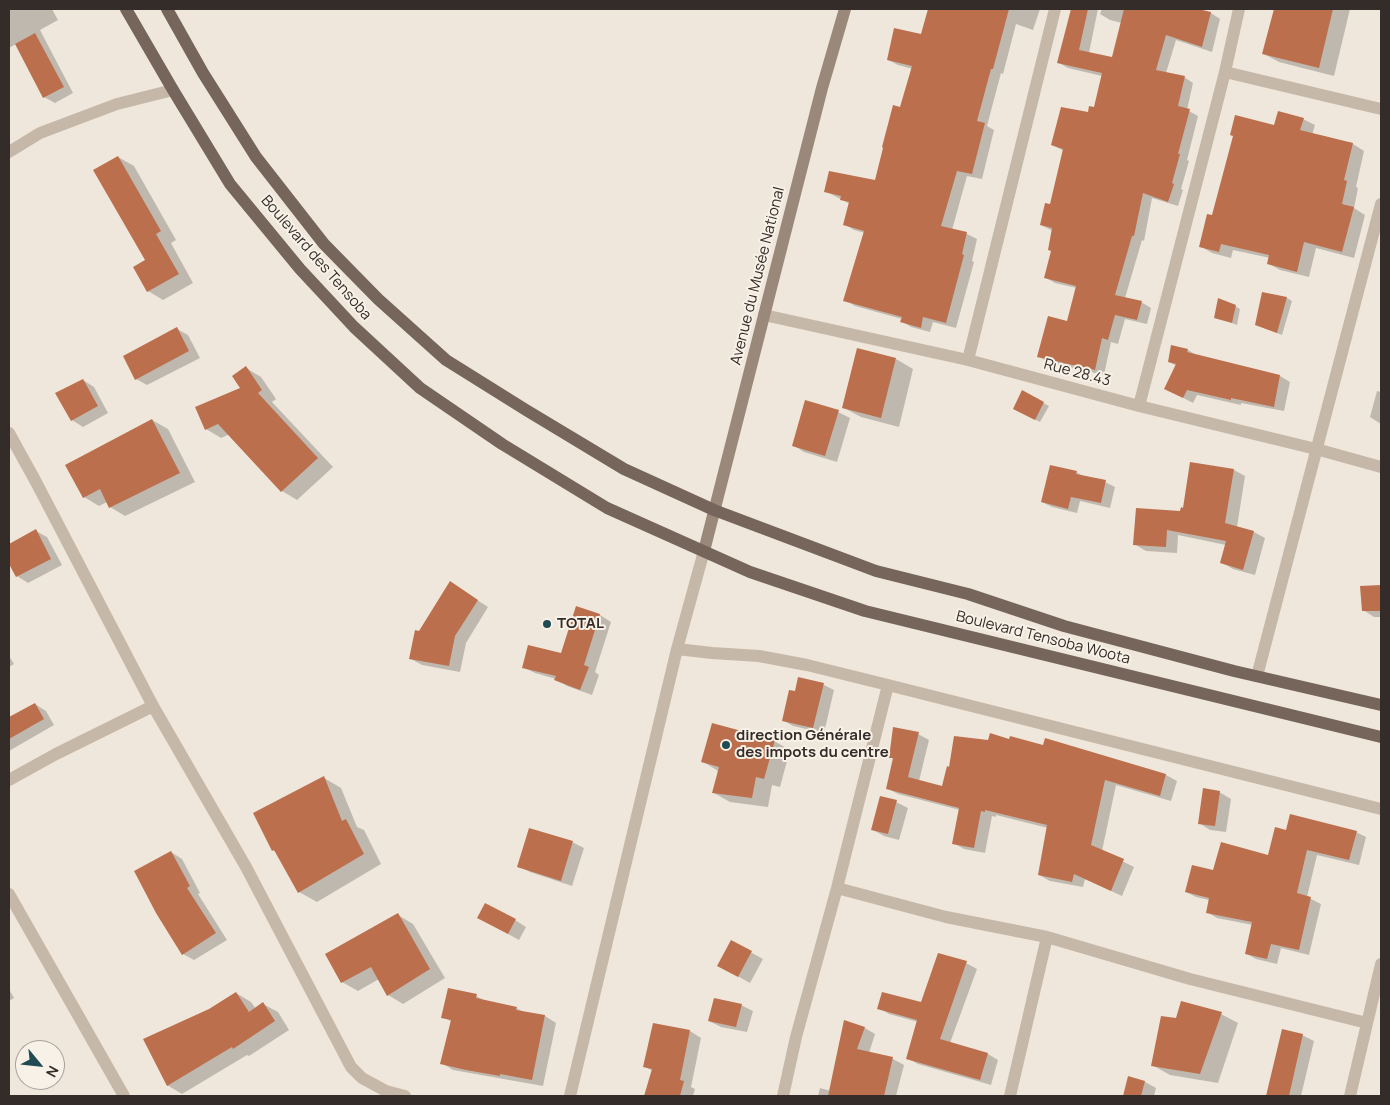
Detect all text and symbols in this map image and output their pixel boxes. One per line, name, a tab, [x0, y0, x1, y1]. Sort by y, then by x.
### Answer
street label: Avenue du Musée National	[727, 185, 789, 367]
street label: Boulevard des Tensoba	[257, 192, 375, 324]
street label: Rue 28.43	[1042, 355, 1112, 391]
street label: Boulevard Tensoba Woota	[954, 608, 1132, 668]
place label: TOTAL	[557, 615, 604, 633]
marker: TOTAL	[541, 618, 553, 630]
place label: direction Générale des impots du centre	[736, 727, 889, 762]
marker: direction Générale des impots du centre	[720, 739, 732, 751]
north arrow	[15, 1040, 65, 1090]
text: N	[42, 1063, 64, 1081]

